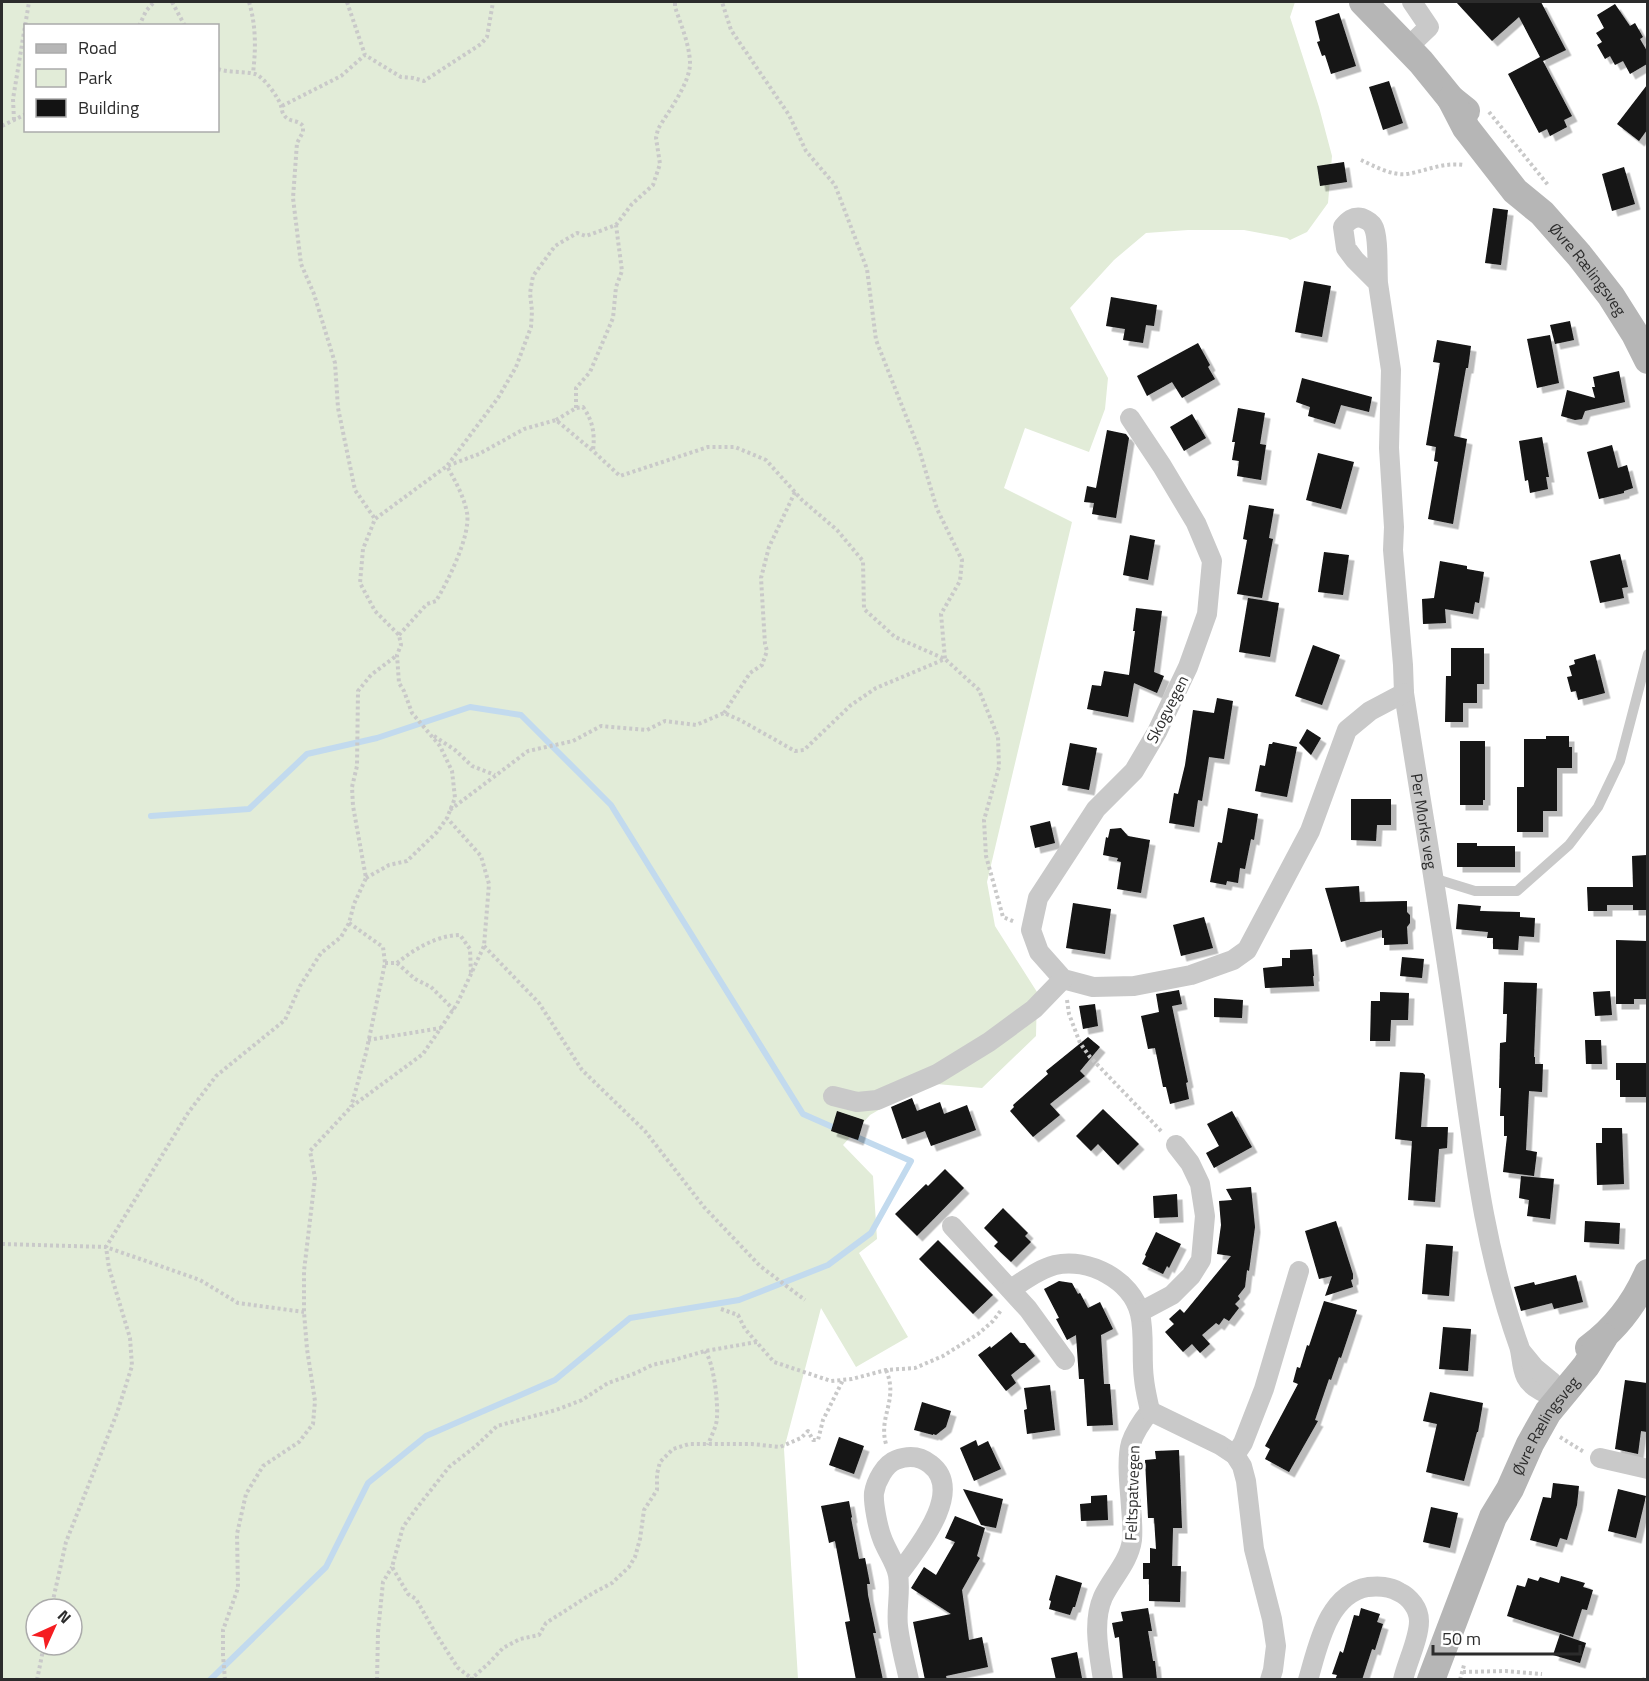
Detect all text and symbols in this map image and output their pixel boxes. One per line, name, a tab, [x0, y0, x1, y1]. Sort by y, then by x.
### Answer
legend	[24, 24, 219, 132]
text: Road	[78, 34, 117, 61]
text: Park	[78, 64, 113, 91]
text: Building	[78, 94, 139, 121]
street label: Øvre Rælingsveg	[1544, 217, 1633, 320]
street label: Skogvegen	[1140, 671, 1194, 747]
street label: Per Morks veg	[1405, 772, 1444, 871]
street label: Øvre Rælingsveg	[1506, 1371, 1585, 1479]
street label: Feltspatvegen	[1118, 1445, 1146, 1541]
north arrow	[24, 1597, 84, 1657]
text: N	[52, 1604, 77, 1629]
scale bar	[1433, 1618, 1580, 1656]
text: 50 m	[1442, 1625, 1481, 1652]

